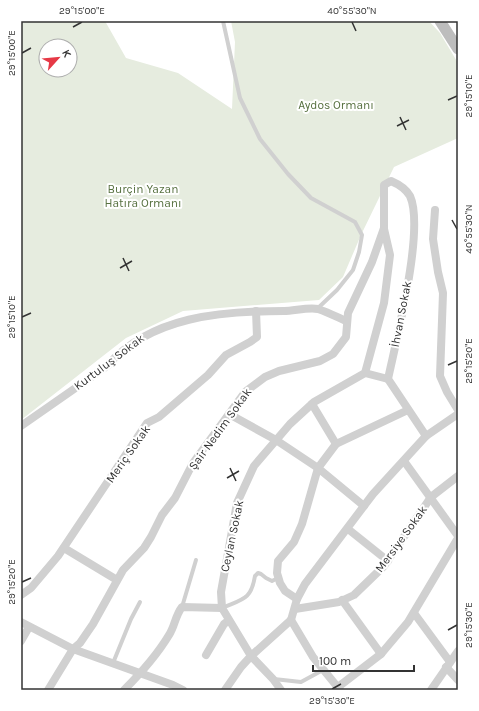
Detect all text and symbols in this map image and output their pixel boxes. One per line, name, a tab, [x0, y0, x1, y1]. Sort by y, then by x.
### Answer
text: 29°15'00"E	[59, 5, 105, 17]
text: 40°55'30"N	[327, 5, 377, 17]
text: 29°15'00"E	[6, 30, 18, 76]
north arrow	[38, 38, 78, 78]
text: K	[59, 48, 74, 61]
text: 29°15'10"E	[463, 74, 475, 118]
park label: Aydos Ormanı	[298, 98, 374, 112]
park label: Burçin Yazan Hatıra Ormanı	[104, 182, 182, 210]
text: 40°55'30"N	[463, 204, 475, 254]
street label: İhvan Sokak	[388, 279, 414, 348]
text: 29°15'10"E	[6, 295, 18, 339]
street label: Kurtuluş Sokak	[71, 331, 147, 393]
text: 29°15'20"E	[463, 338, 475, 384]
street label: Şair Nedim Sokak	[186, 385, 255, 473]
street label: Meriç Sokak	[103, 422, 153, 486]
street label: Ceylan Sokak	[218, 499, 246, 573]
street label: Mersiye Sokak	[372, 503, 430, 575]
text: 29°15'20"E	[6, 559, 18, 605]
text: 29°15'30"E	[463, 602, 475, 648]
scale bar	[313, 647, 414, 673]
text: 100 m	[319, 654, 351, 668]
text: 29°15'30"E	[309, 695, 355, 707]

